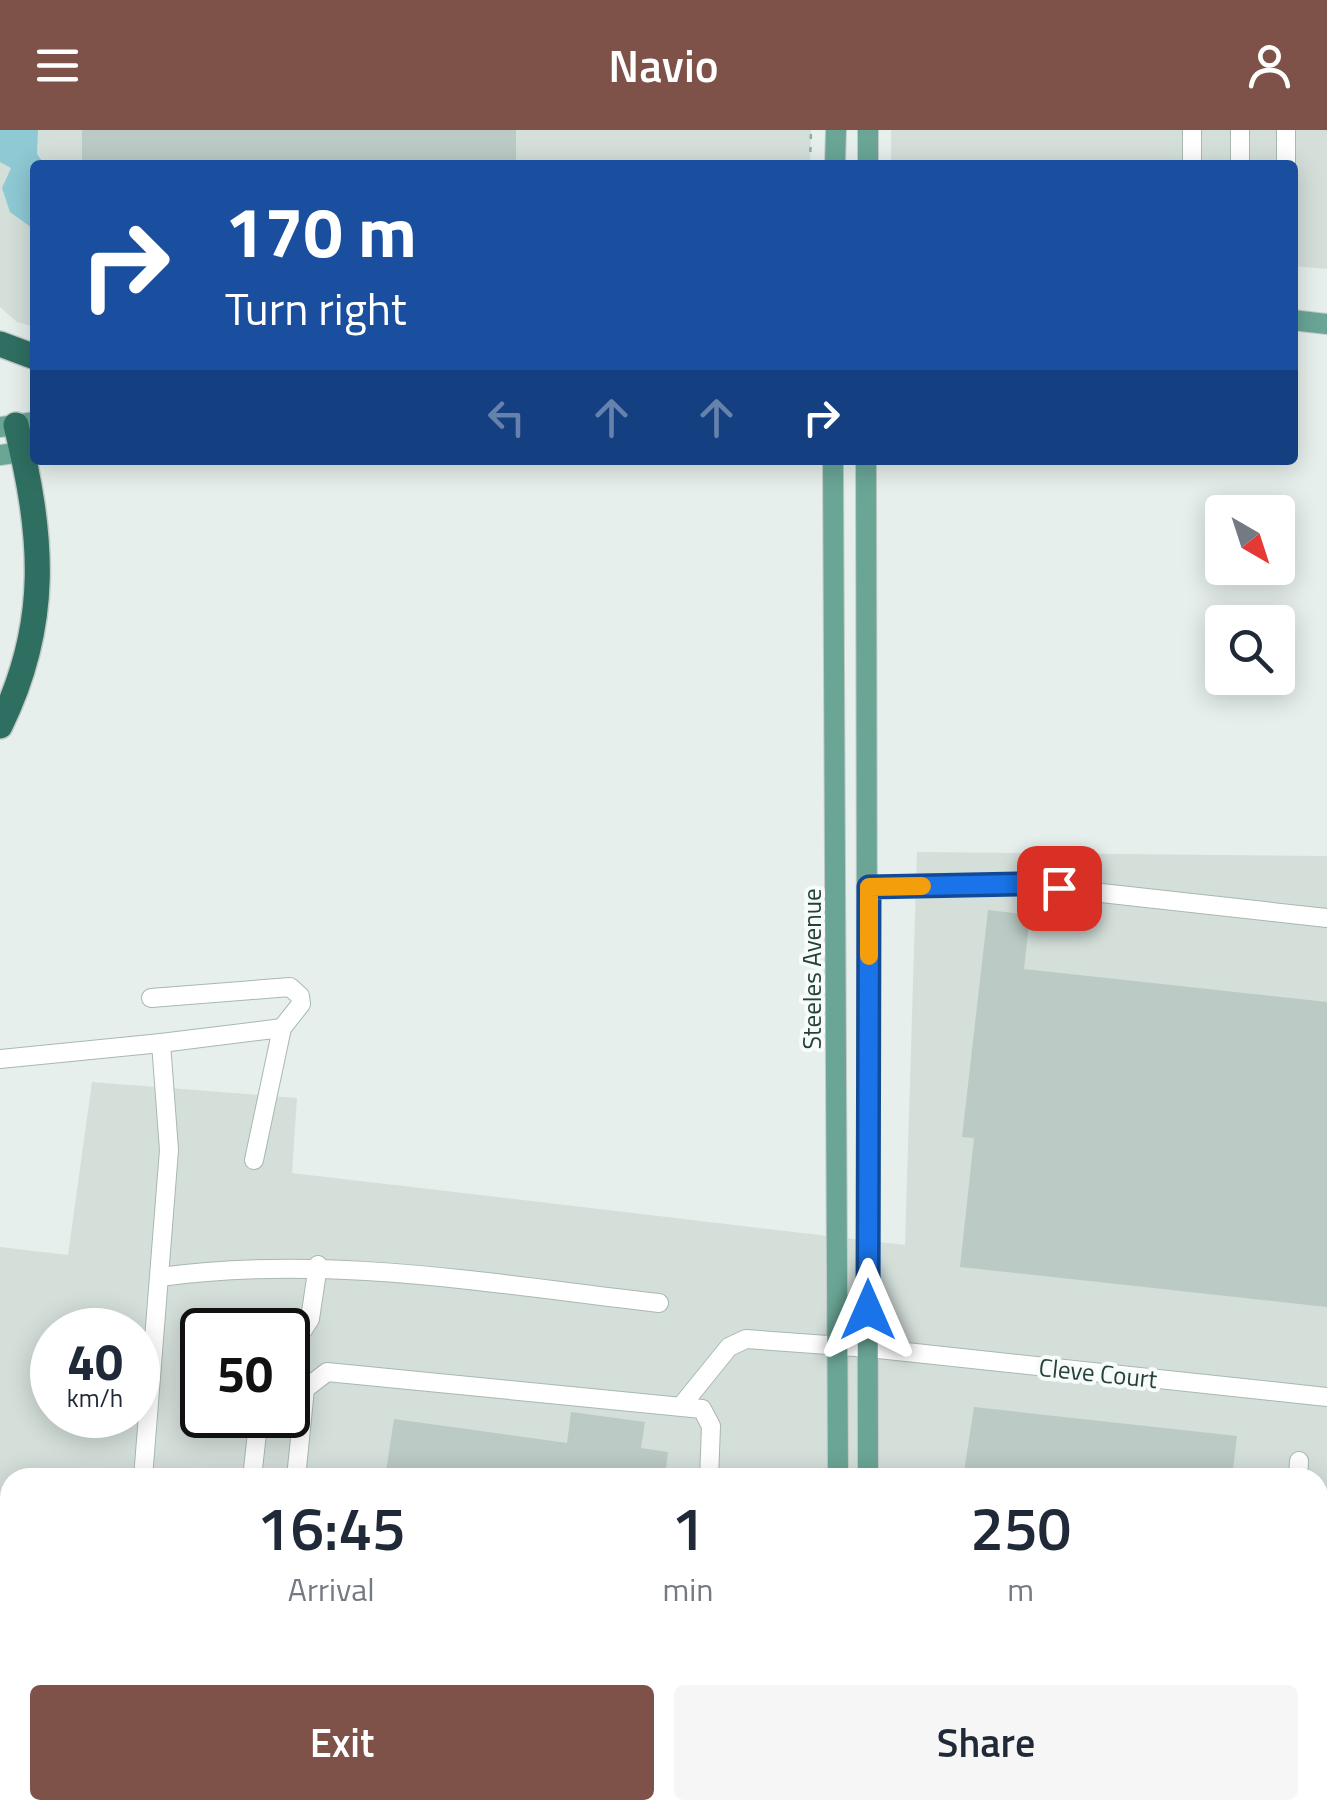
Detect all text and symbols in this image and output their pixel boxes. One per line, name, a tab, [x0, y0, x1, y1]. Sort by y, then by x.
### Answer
text: Navio	[608, 31, 719, 99]
icon: menu	[30, 38, 85, 93]
icon: person	[1242, 38, 1297, 93]
text: 170 m	[225, 178, 417, 284]
icon: right	[60, 200, 190, 330]
text: Turn right	[225, 274, 407, 342]
icon: left	[479, 390, 534, 445]
icon: ahead	[584, 390, 639, 445]
icon: ahead	[689, 390, 744, 445]
icon: right	[794, 390, 849, 445]
north arrow	[1205, 495, 1295, 585]
map controls	[1205, 495, 1295, 695]
button: search	[1205, 605, 1295, 695]
pin	[1017, 846, 1102, 931]
icon: arrive	[1032, 861, 1087, 916]
street label: Steeles Avenue	[793, 888, 831, 1050]
position arrow	[816, 1258, 920, 1362]
speed limit sign: 50	[180, 1308, 310, 1438]
text: 40	[67, 1323, 123, 1399]
street label: Cleve Court	[1037, 1348, 1159, 1398]
text: km/h	[67, 1379, 123, 1417]
text: 16:45	[257, 1482, 406, 1573]
text: 1	[671, 1482, 705, 1573]
text: 250	[970, 1482, 1071, 1573]
text: Arrival	[288, 1565, 375, 1613]
text: min	[662, 1565, 713, 1613]
text: m	[1007, 1565, 1034, 1613]
button: Exit	[30, 1685, 654, 1800]
button: Share	[674, 1685, 1298, 1800]

